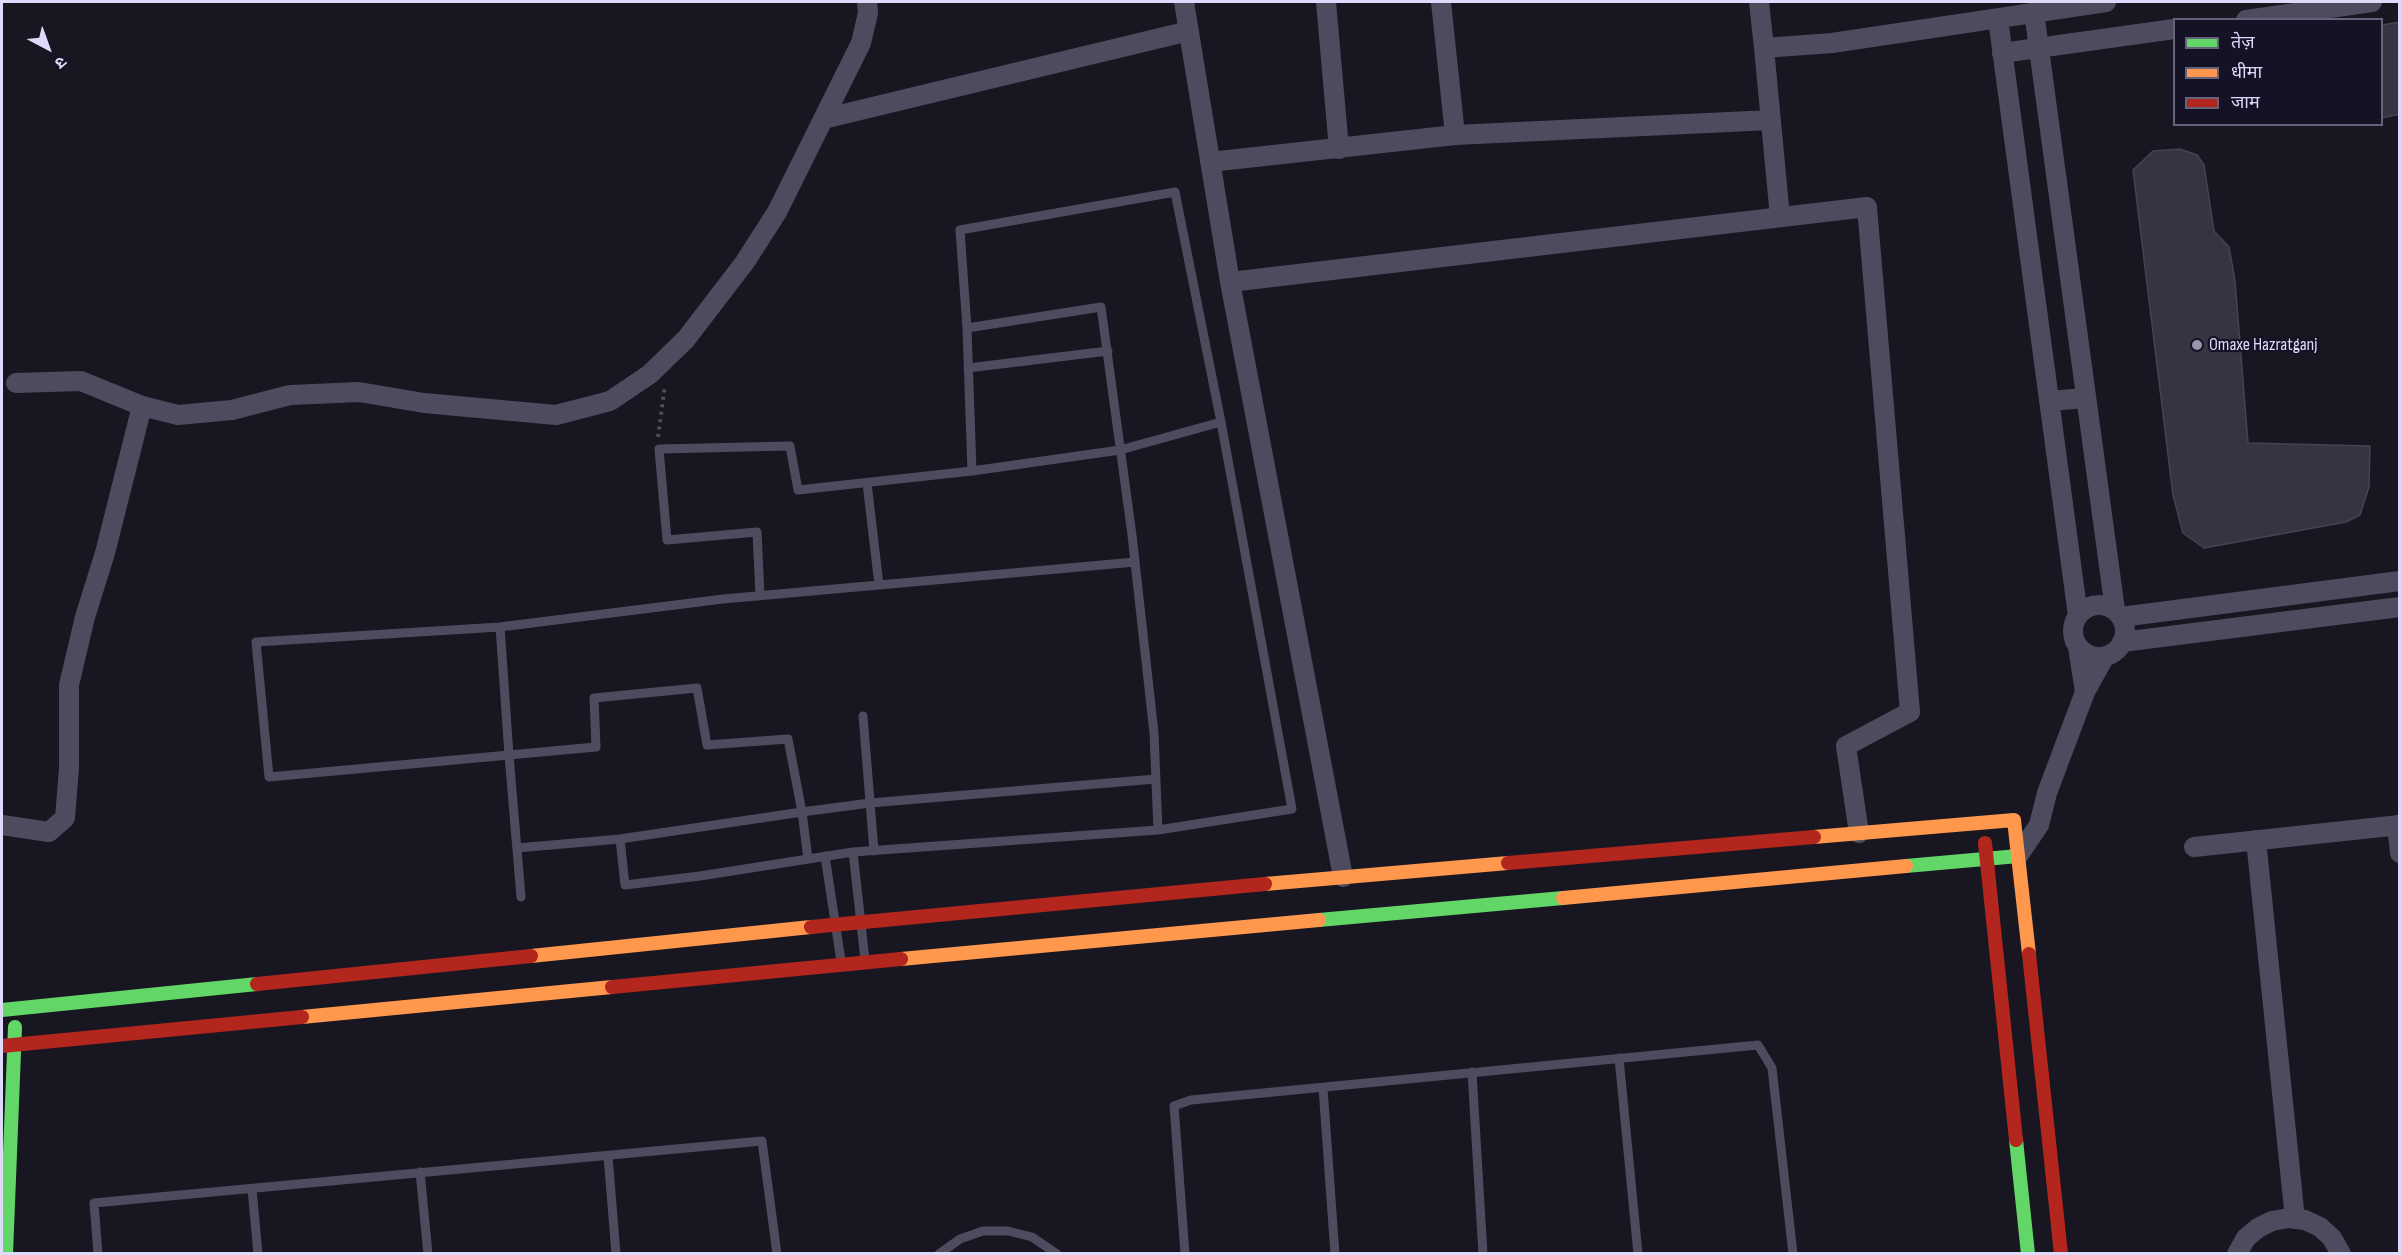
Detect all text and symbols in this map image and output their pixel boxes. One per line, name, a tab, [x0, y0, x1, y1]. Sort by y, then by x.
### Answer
north arrow	[18, 18, 78, 78]
legend	[2173, 18, 2383, 126]
text: तेज़	[2231, 32, 2255, 53]
text: उ	[50, 52, 70, 72]
text: धीमा	[2231, 62, 2262, 83]
text: जाम	[2231, 92, 2260, 113]
place label: Omaxe Hazratganj	[2209, 334, 2318, 356]
marker: Omaxe Hazratganj	[2190, 338, 2204, 352]

